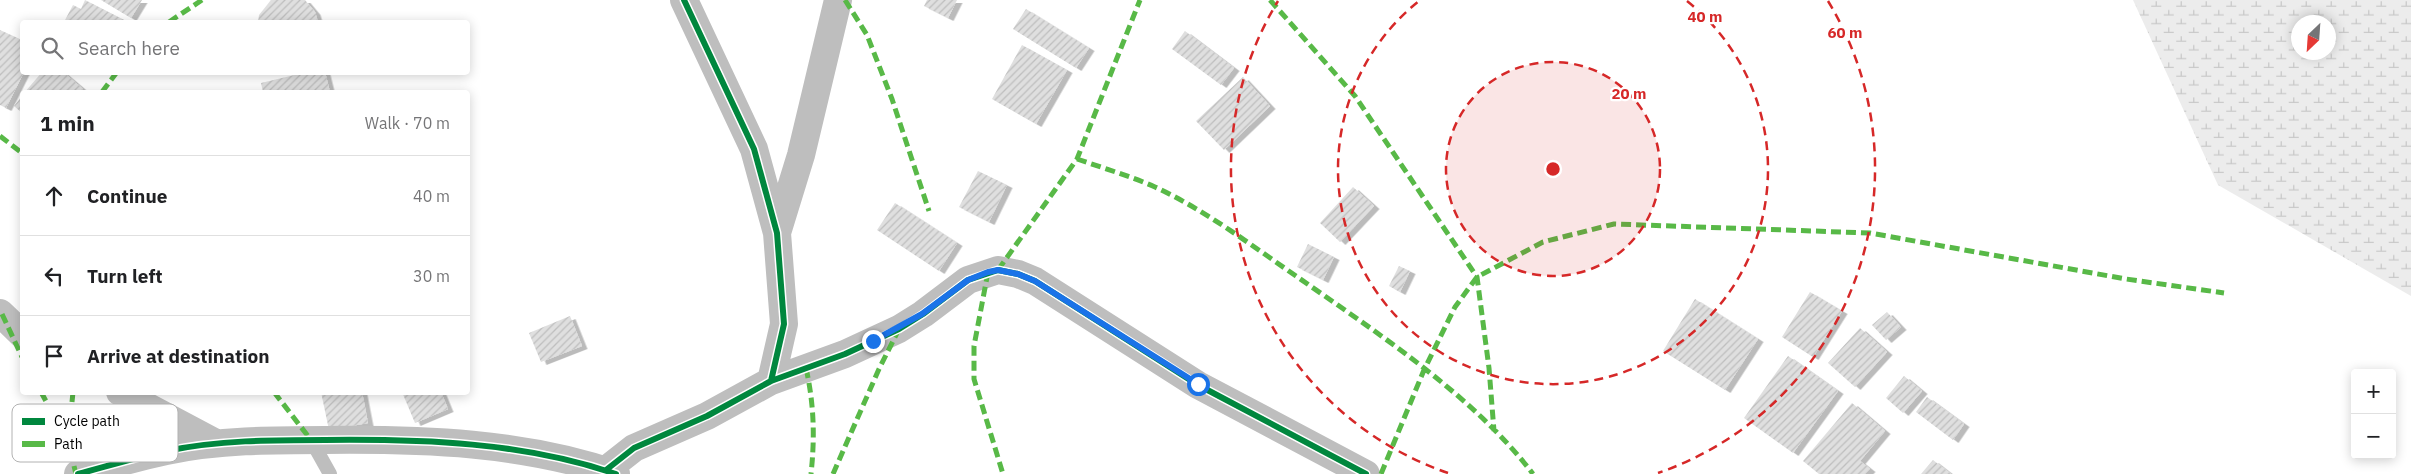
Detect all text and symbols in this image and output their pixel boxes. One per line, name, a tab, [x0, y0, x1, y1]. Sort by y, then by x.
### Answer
text: 40 m	[1688, 7, 1722, 26]
north arrow	[2291, 15, 2336, 60]
search box	[20, 20, 470, 75]
text: 60 m	[1828, 23, 1862, 42]
icon: search	[38, 34, 66, 62]
text: Search here	[78, 36, 180, 60]
text: 20 m	[1612, 84, 1646, 103]
text: 1 min	[40, 109, 95, 137]
text: Walk · 70 m	[365, 113, 450, 133]
centre of rings	[1544, 160, 1562, 178]
icon: ahead	[40, 182, 68, 210]
text: Continue	[87, 184, 167, 208]
text: 40 m	[413, 186, 450, 206]
icon: left	[40, 262, 68, 290]
text: Turn left	[87, 264, 163, 288]
text: 30 m	[413, 266, 450, 286]
route end	[862, 330, 885, 353]
icon: arrive	[40, 342, 68, 370]
text: Arrive at destination	[87, 344, 270, 368]
map controls	[2351, 369, 2396, 459]
button: +	[2351, 369, 2396, 414]
route start	[1187, 373, 1210, 396]
legend	[12, 404, 178, 462]
text: Cycle path	[54, 412, 120, 430]
button: −	[2351, 414, 2396, 459]
text: Path	[54, 435, 83, 453]

